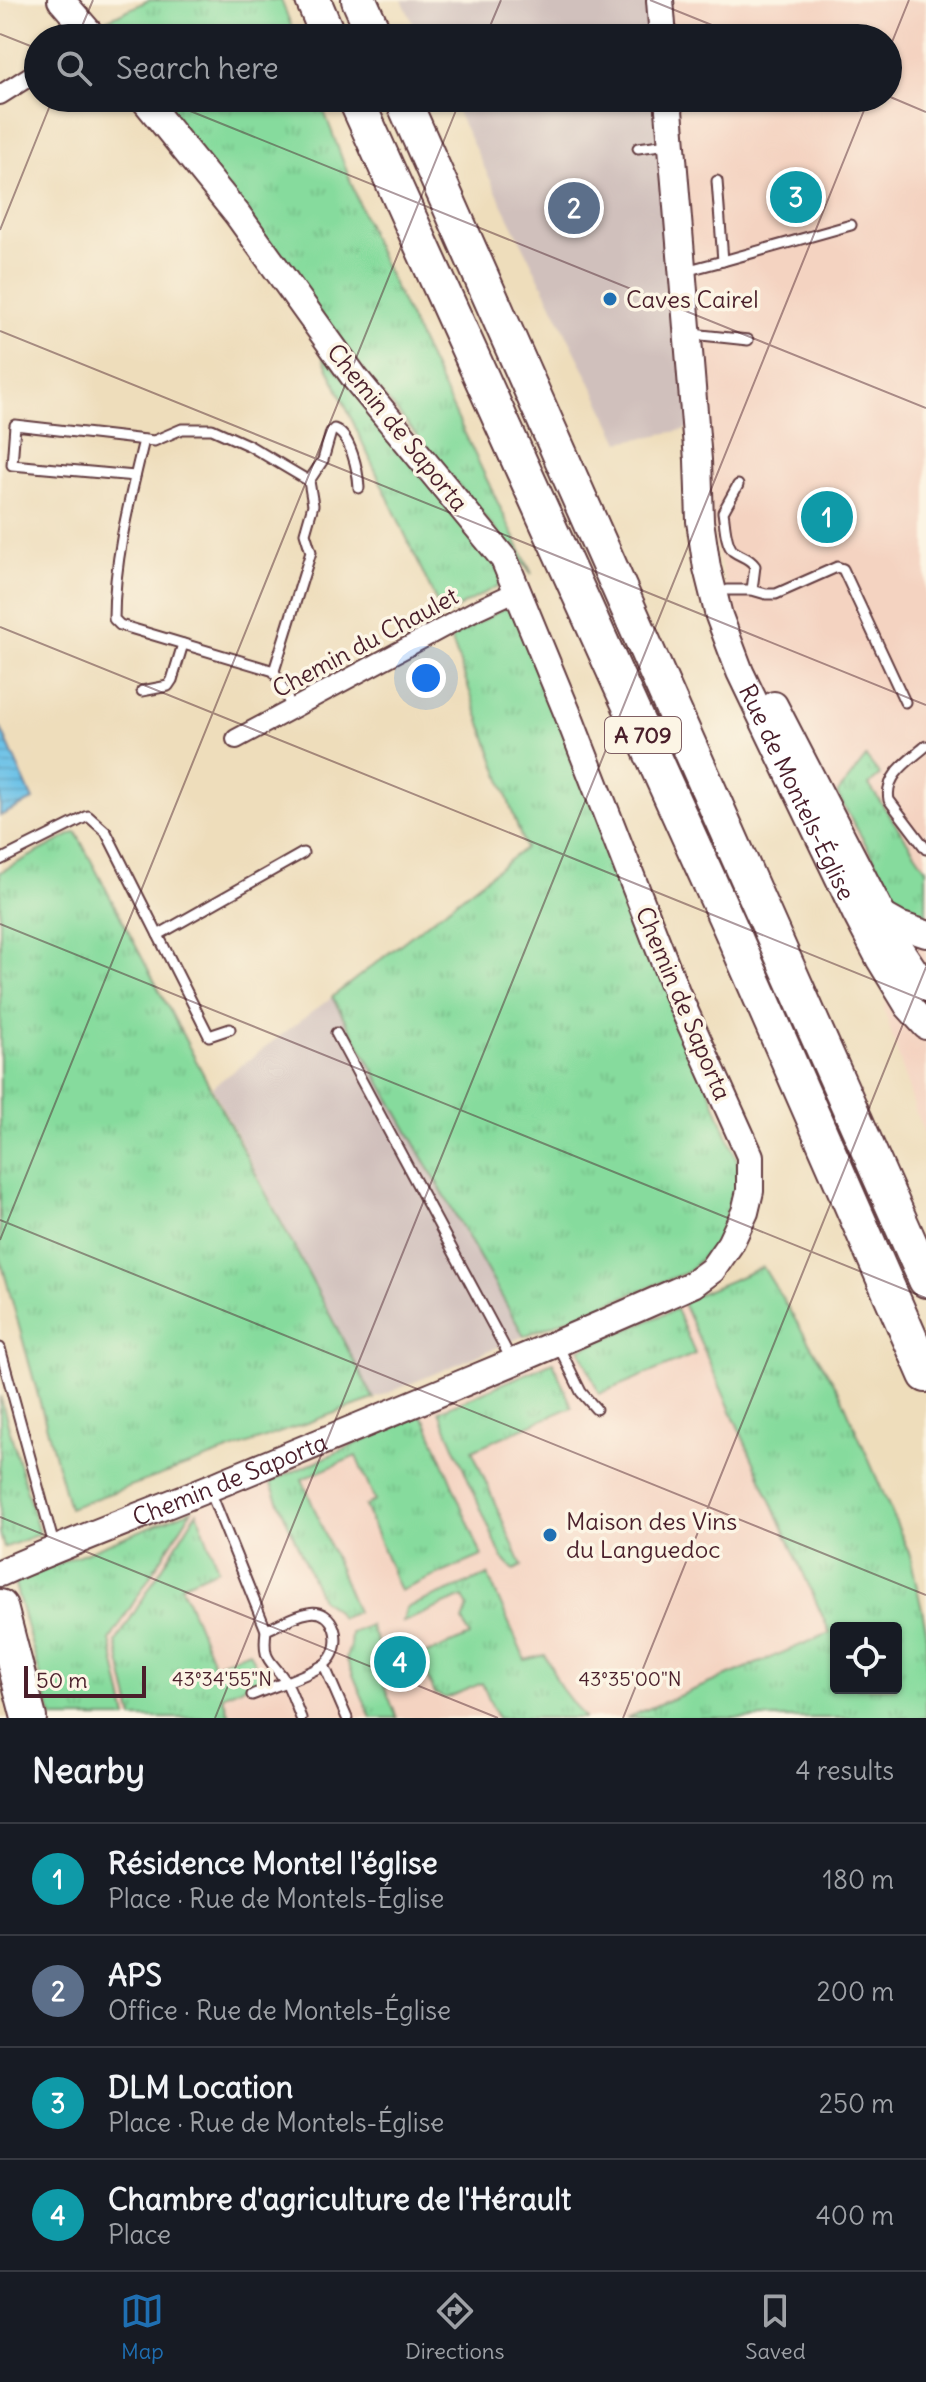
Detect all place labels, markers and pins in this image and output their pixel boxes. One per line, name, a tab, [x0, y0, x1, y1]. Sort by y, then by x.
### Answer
pin: 3	[770, 167, 822, 227]
pin: 2	[548, 178, 600, 238]
place label: Caves Cairel	[626, 284, 759, 314]
marker: Caves Cairel	[601, 290, 619, 308]
pin: 1	[801, 487, 853, 547]
place label: Maison des Vins du Languedoc	[566, 1506, 737, 1564]
marker: Maison des Vins du Languedoc	[541, 1526, 559, 1544]
pin: 4	[374, 1632, 426, 1692]

